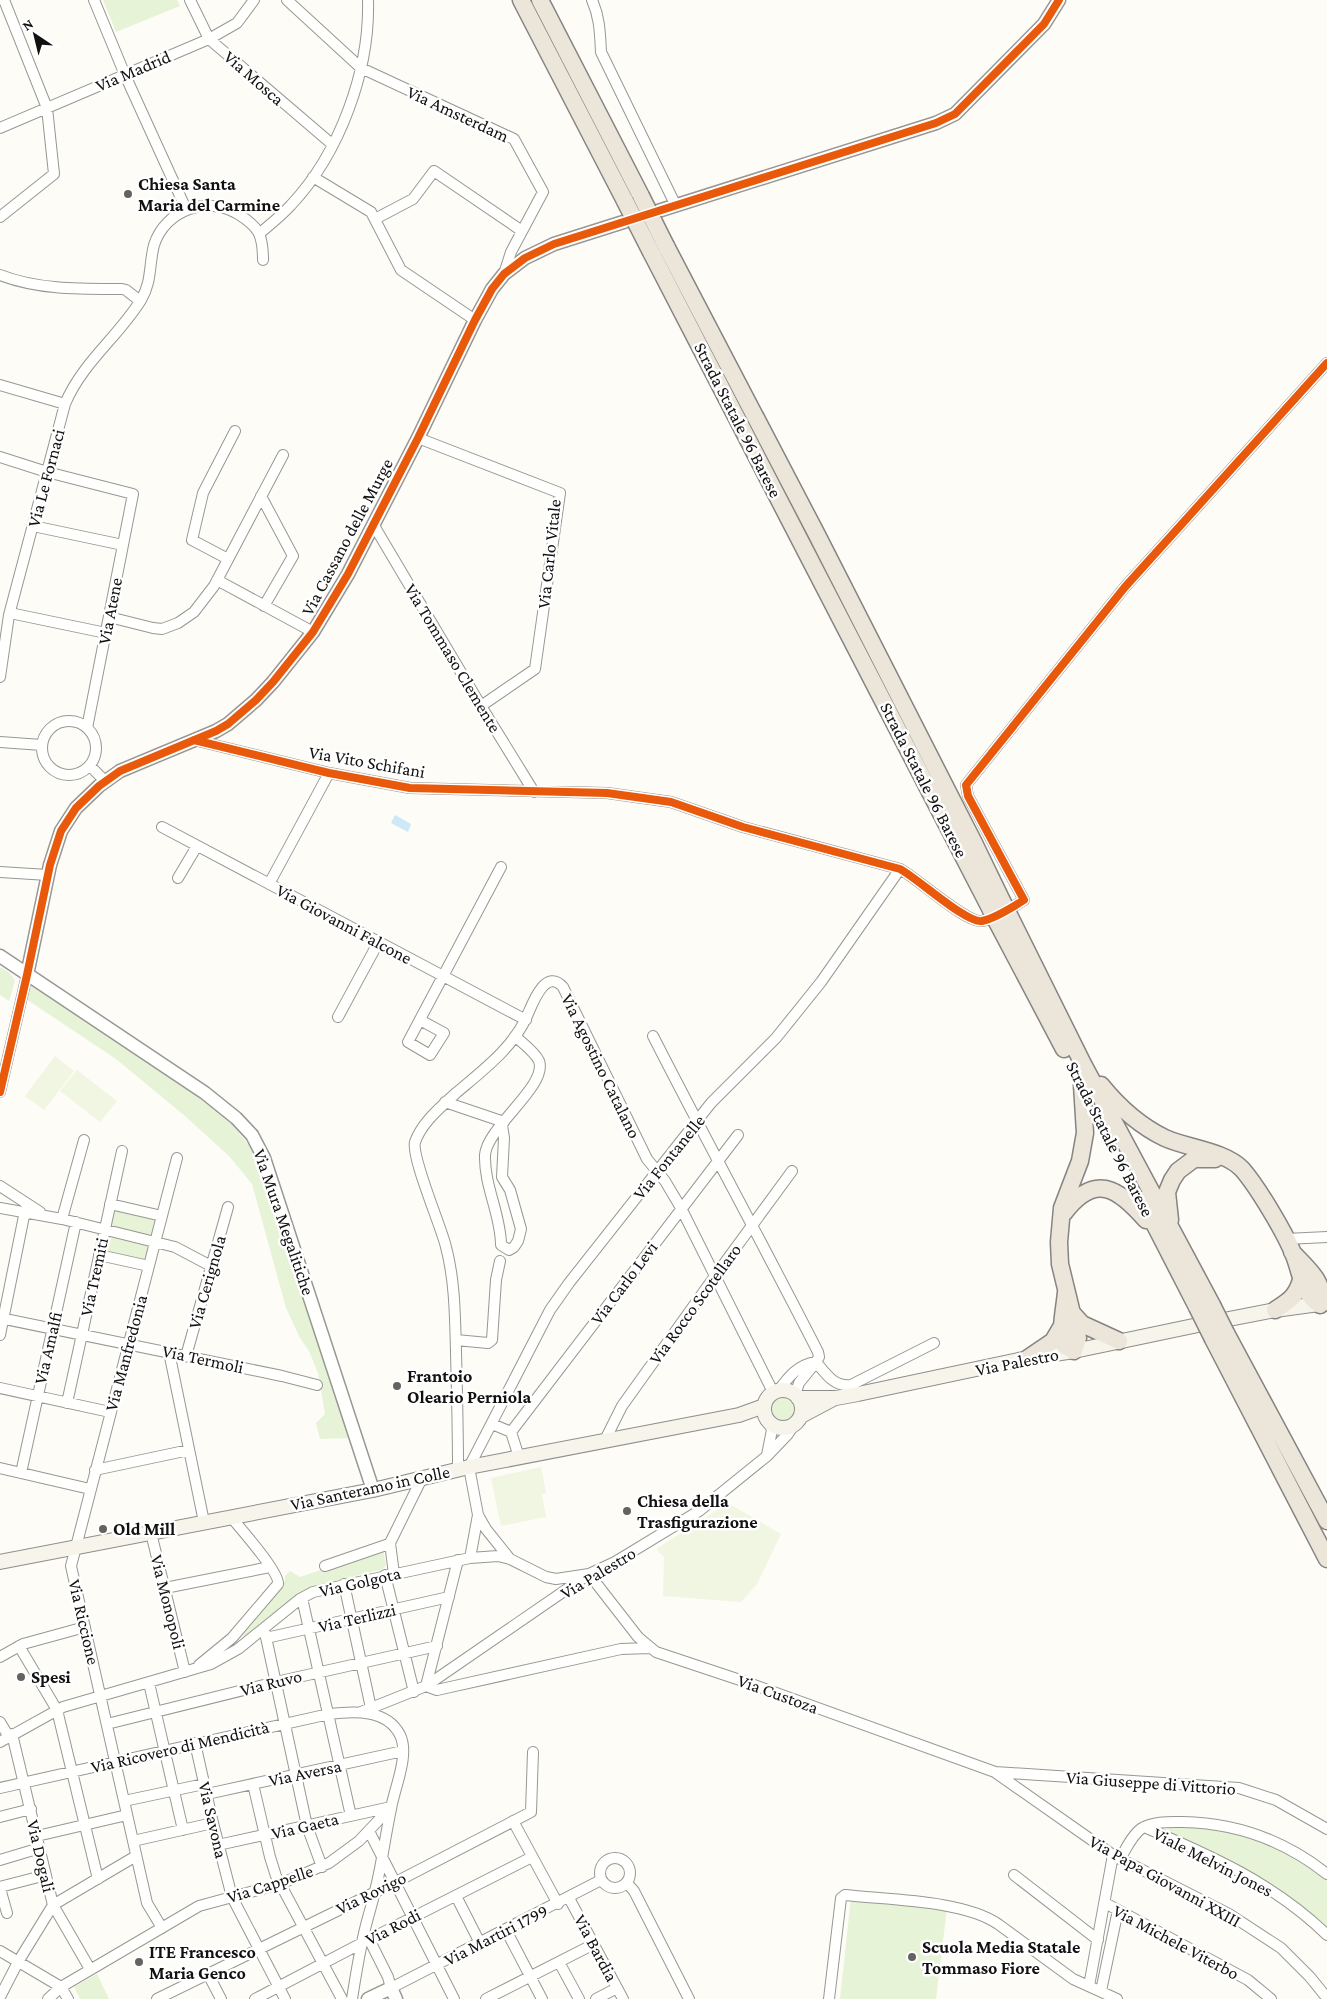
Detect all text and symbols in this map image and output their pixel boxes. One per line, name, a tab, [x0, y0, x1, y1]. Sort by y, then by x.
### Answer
north arrow	[10, 10, 60, 60]
text: N	[19, 15, 36, 34]
street label: Via Madrid	[92, 46, 174, 96]
street label: Via Mosca	[220, 46, 288, 110]
street label: Via Amsterdam	[404, 82, 513, 147]
place label: Chiesa Santa Maria del Carmine	[138, 174, 280, 215]
marker: Chiesa Santa Maria del Carmine	[122, 188, 134, 200]
street label: Strada Statale 96 Barese	[690, 339, 786, 501]
street label: Via Le Fornaci	[23, 427, 69, 529]
street label: Via Cassano delle Murge	[297, 455, 397, 619]
street label: Via Carlo Vitale	[533, 498, 565, 610]
street label: Via Atene	[94, 576, 126, 646]
street label: Via Tommaso Clemente	[401, 580, 505, 736]
street label: Strada Statale 96 Barese	[876, 699, 972, 861]
street label: Via Vito Schifani	[307, 742, 427, 782]
street label: Via Giovanni Falcone	[273, 880, 415, 968]
street label: Via Agostino Catalano	[557, 990, 645, 1142]
street label: Strada Statale 96 Barese	[1062, 1058, 1158, 1220]
street label: Via Fontanelle	[629, 1111, 709, 1203]
street label: Via Mura Megalitiche	[250, 1146, 318, 1298]
street label: Via Cerignola	[184, 1233, 230, 1331]
street label: Via Tremiti	[76, 1236, 112, 1318]
street label: Via Carlo Levi	[586, 1237, 662, 1328]
street label: Via Rocco Scotellaro	[645, 1240, 745, 1368]
street label: Via Manfredonia	[101, 1293, 151, 1413]
street label: Via Amalfi	[30, 1309, 66, 1386]
street label: Via Termoli	[161, 1341, 246, 1377]
street label: Via Palestro	[974, 1344, 1060, 1380]
place label: Frantoio Oleario Perniola	[407, 1366, 531, 1407]
marker: Frantoio Oleario Perniola	[391, 1380, 403, 1392]
street label: Via Santeramo in Colle	[289, 1461, 452, 1515]
place label: Chiesa della Trasfigurazione	[637, 1491, 758, 1532]
marker: Chiesa della Trasfigurazione	[621, 1505, 633, 1517]
place label: Old Mill	[113, 1519, 175, 1539]
marker: Old Mill	[97, 1523, 109, 1535]
street label: Via Palestro	[557, 1543, 639, 1603]
street label: Via Monopoli	[147, 1553, 189, 1652]
street label: Via Golgota	[317, 1563, 403, 1601]
street label: Via Riccione	[64, 1577, 104, 1667]
street label: Via Terlizzi	[316, 1599, 398, 1637]
street label: Via Ruvo	[238, 1666, 304, 1700]
place label: Spesi	[31, 1667, 72, 1687]
street label: Via Custoza	[735, 1670, 821, 1718]
marker: Spesi	[15, 1671, 27, 1683]
street label: Via Ricovero di Mendicità	[89, 1717, 271, 1777]
street label: Via Aversa	[267, 1756, 343, 1790]
street label: Via Giuseppe di Vittorio	[1065, 1767, 1237, 1799]
street label: Via Savona	[194, 1780, 232, 1860]
street label: Via Gaeta	[270, 1809, 340, 1843]
street label: Via Dogali	[23, 1818, 59, 1894]
street label: Viale Melvin Jones	[1150, 1823, 1276, 1901]
street label: Via Papa Giovanni XXIII	[1086, 1831, 1244, 1931]
street label: Via Cappelle	[224, 1861, 316, 1907]
street label: Via Rovigo	[333, 1867, 409, 1919]
street label: Via Martiri 1799	[441, 1900, 551, 1970]
street label: Via Michele Viterbo	[1110, 1900, 1243, 1984]
street label: Via Rodi	[362, 1905, 424, 1949]
street label: Via Bardia	[570, 1911, 622, 1985]
place label: Scuola Media Statale Tommaso Fiore	[922, 1937, 1080, 1978]
place label: ITE Francesco Maria Genco	[149, 1942, 256, 1983]
marker: Scuola Media Statale Tommaso Fiore	[906, 1951, 918, 1963]
marker: ITE Francesco Maria Genco	[133, 1956, 145, 1968]

